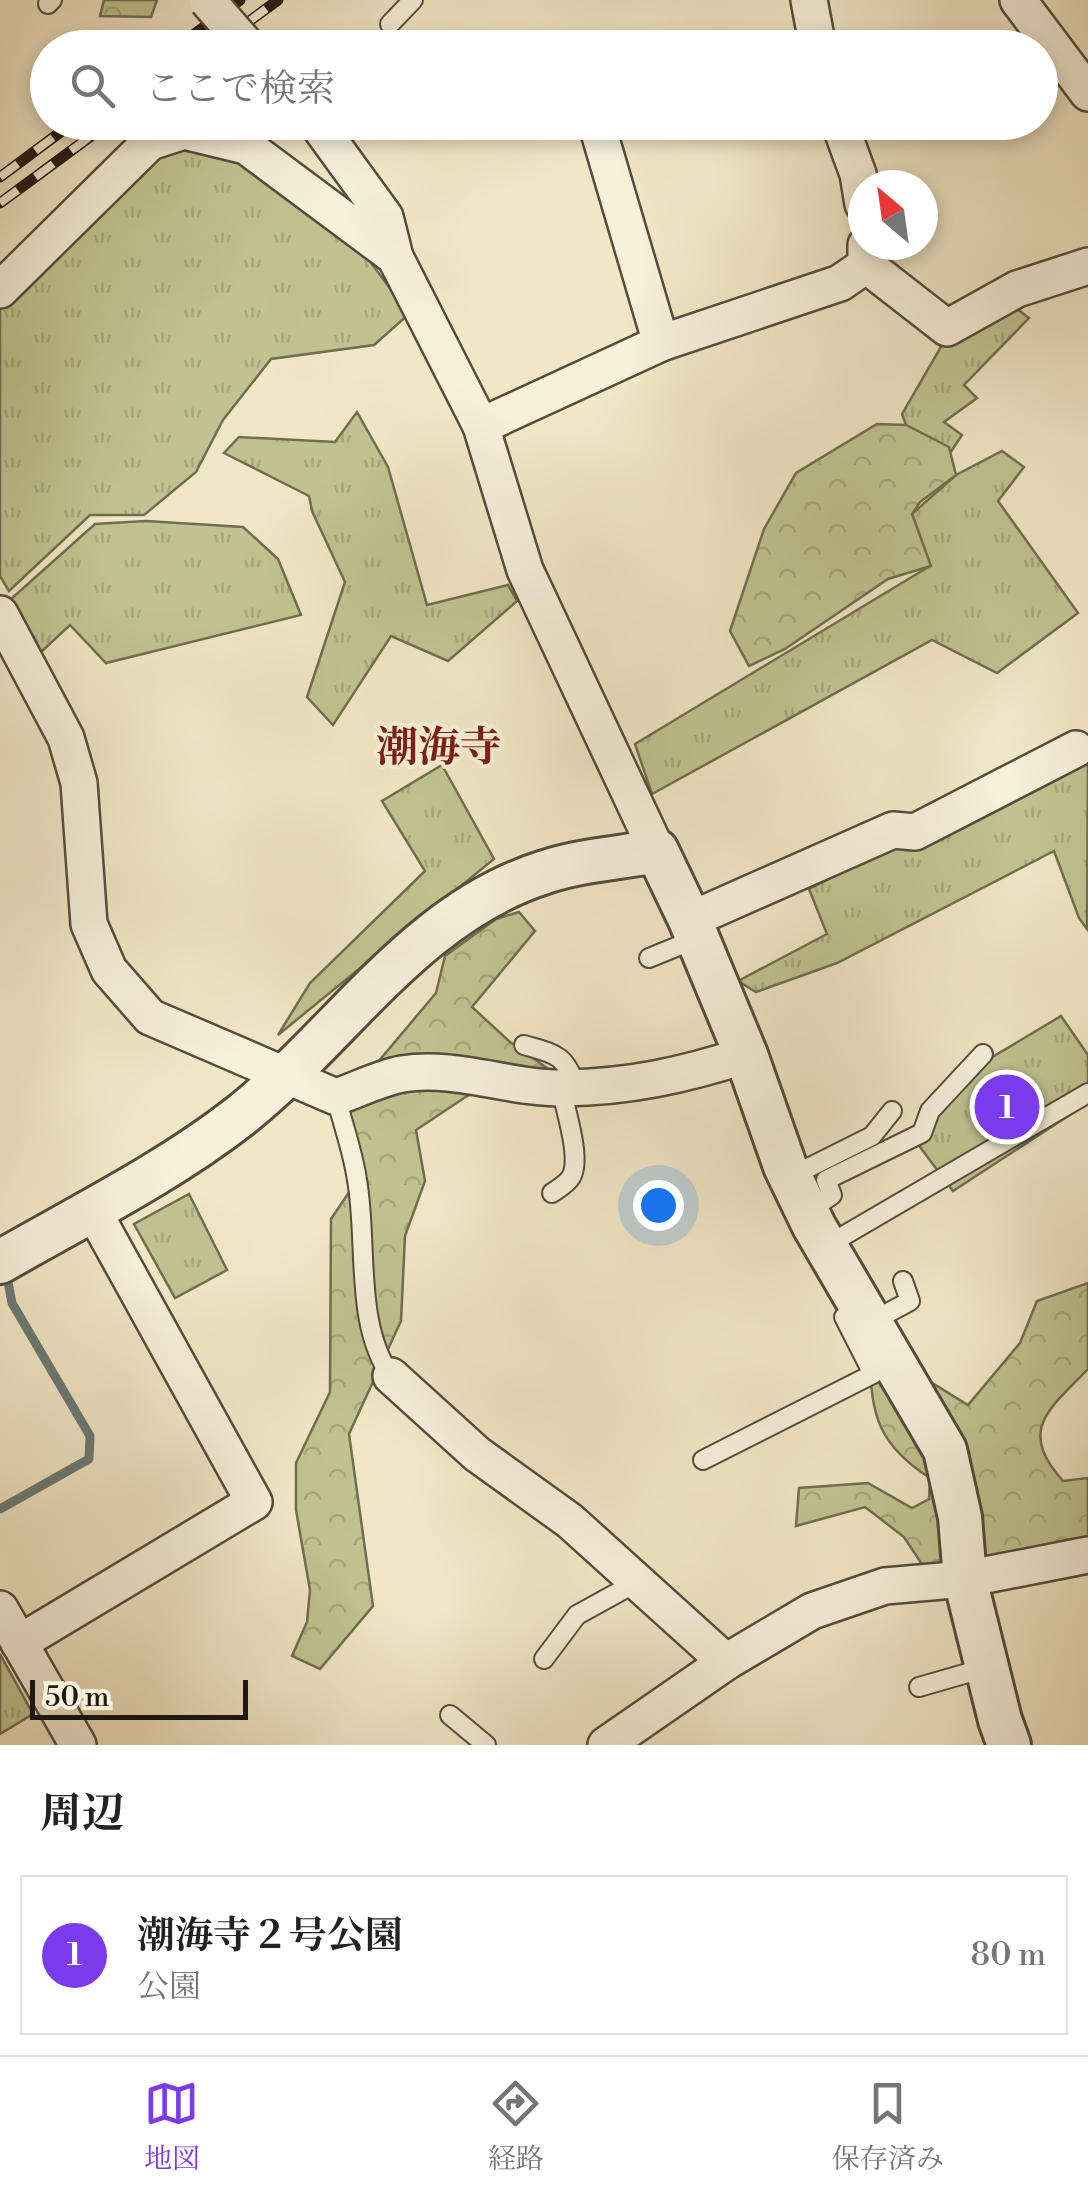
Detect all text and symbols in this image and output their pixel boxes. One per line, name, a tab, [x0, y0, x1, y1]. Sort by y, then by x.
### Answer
search box	[30, 30, 1058, 140]
icon: search	[65, 58, 120, 113]
text: ここで検索	[145, 66, 335, 113]
north arrow	[848, 170, 938, 260]
district label: 潮海寺	[376, 722, 502, 775]
pin: 1	[974, 1070, 1040, 1144]
your location	[633, 1180, 684, 1231]
scale bar	[30, 1675, 248, 1720]
text: 50 m	[45, 1680, 109, 1715]
text: 周辺	[40, 1788, 124, 1841]
text: 潮海寺２号公園	[137, 1913, 403, 1960]
text: 1	[67, 1935, 82, 1975]
text: 80 m	[971, 1935, 1046, 1975]
text: 公園	[137, 1967, 201, 2007]
tab: 地図	[144, 2076, 200, 2177]
tab: 経路	[488, 2076, 544, 2177]
tab: 保存済み	[832, 2076, 944, 2177]

